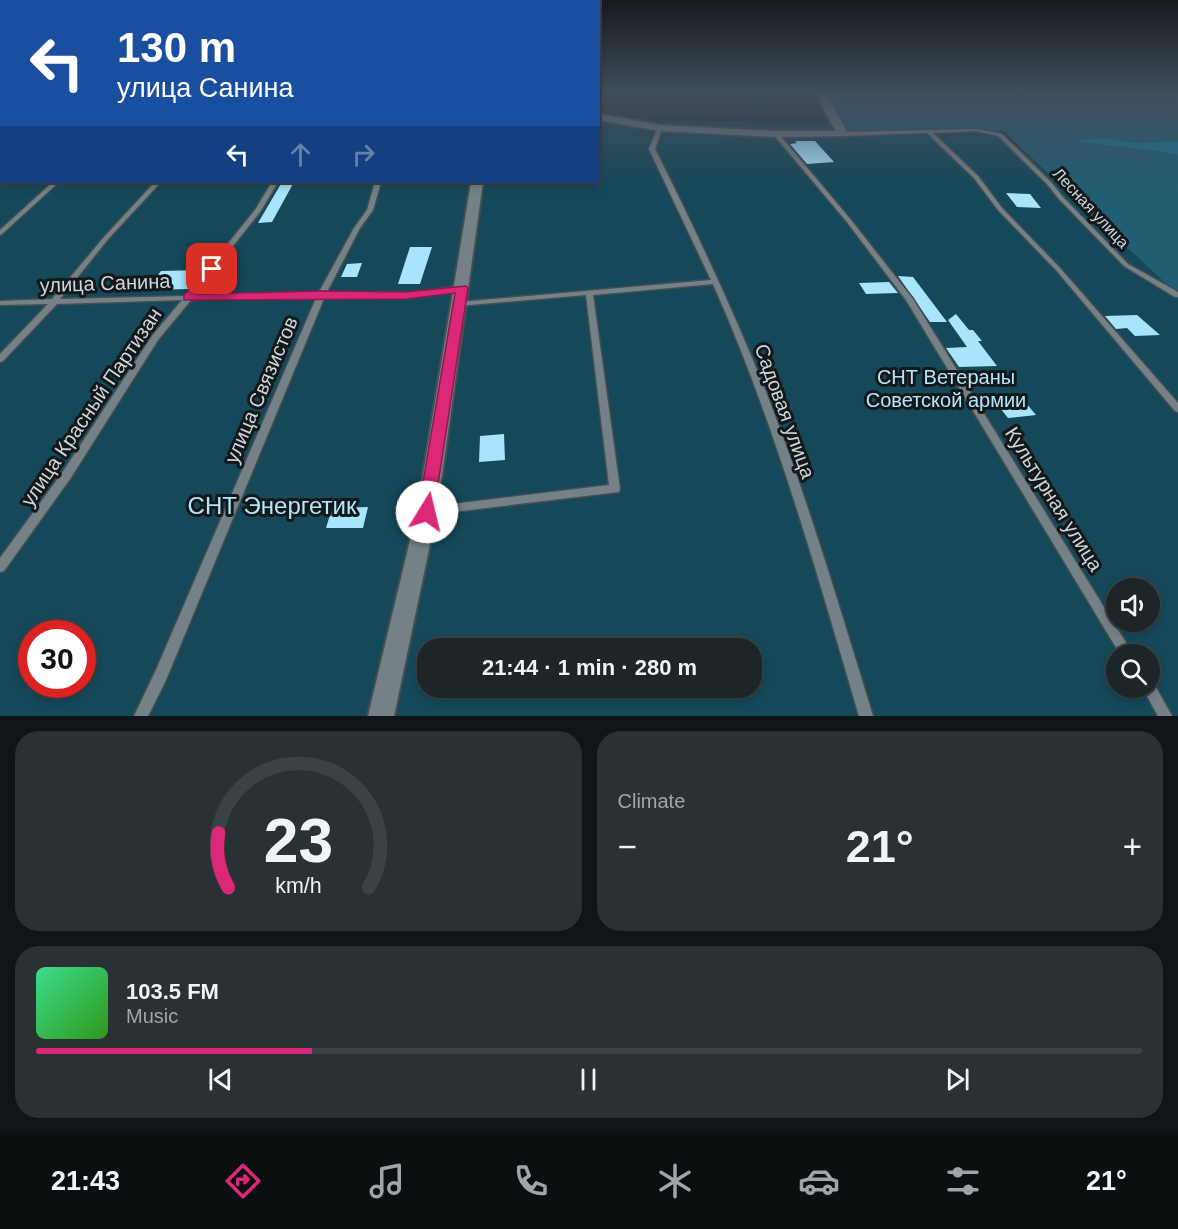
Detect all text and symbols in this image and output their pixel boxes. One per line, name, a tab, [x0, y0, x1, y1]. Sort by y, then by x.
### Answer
icon: left	[18, 24, 96, 102]
text: 130 m	[117, 24, 236, 71]
text: улица Санина	[117, 73, 293, 103]
icon: left	[221, 138, 254, 171]
icon: ahead	[284, 138, 317, 171]
icon: right	[347, 138, 380, 171]
street label: Лесная улица	[1050, 165, 1132, 251]
pin	[186, 243, 237, 294]
icon: arrive	[195, 252, 228, 285]
street label: улица Санина	[39, 270, 172, 296]
street label: улица Красный Партизан	[16, 304, 166, 510]
street label: улица Связистов	[220, 313, 302, 467]
street label: Садовая улица	[750, 341, 820, 482]
park label: СНТ Ветераны Советской армии	[866, 366, 1026, 411]
street label: Культурная улица	[1001, 423, 1108, 576]
position arrow	[395, 480, 459, 544]
park label: СНТ Энергетик	[188, 492, 357, 519]
map controls	[1106, 578, 1160, 698]
button: sound	[1106, 578, 1160, 632]
speed limit sign: 30	[18, 620, 96, 698]
button: search	[1106, 644, 1160, 698]
text: 21:44 · 1 min · 280 m	[482, 655, 697, 680]
text: Climate	[618, 790, 685, 812]
text: 23	[264, 806, 333, 875]
text: 21°	[846, 821, 914, 872]
text: −	[618, 828, 637, 865]
text: +	[1123, 828, 1142, 865]
text: km/h	[275, 874, 321, 898]
text: 103.5 FM	[126, 979, 219, 1004]
text: Music	[126, 1005, 178, 1027]
icon: previous	[204, 1063, 237, 1096]
icon: pause	[572, 1063, 605, 1096]
icon: next	[941, 1063, 974, 1096]
icon: directions	[222, 1160, 264, 1202]
icon: music	[366, 1160, 408, 1202]
icon: phone	[510, 1160, 552, 1202]
icon: climate	[654, 1160, 696, 1202]
icon: car	[798, 1160, 840, 1202]
icon: filters	[942, 1160, 984, 1202]
text: 21:43	[51, 1166, 120, 1196]
text: 21°	[1086, 1166, 1127, 1196]

